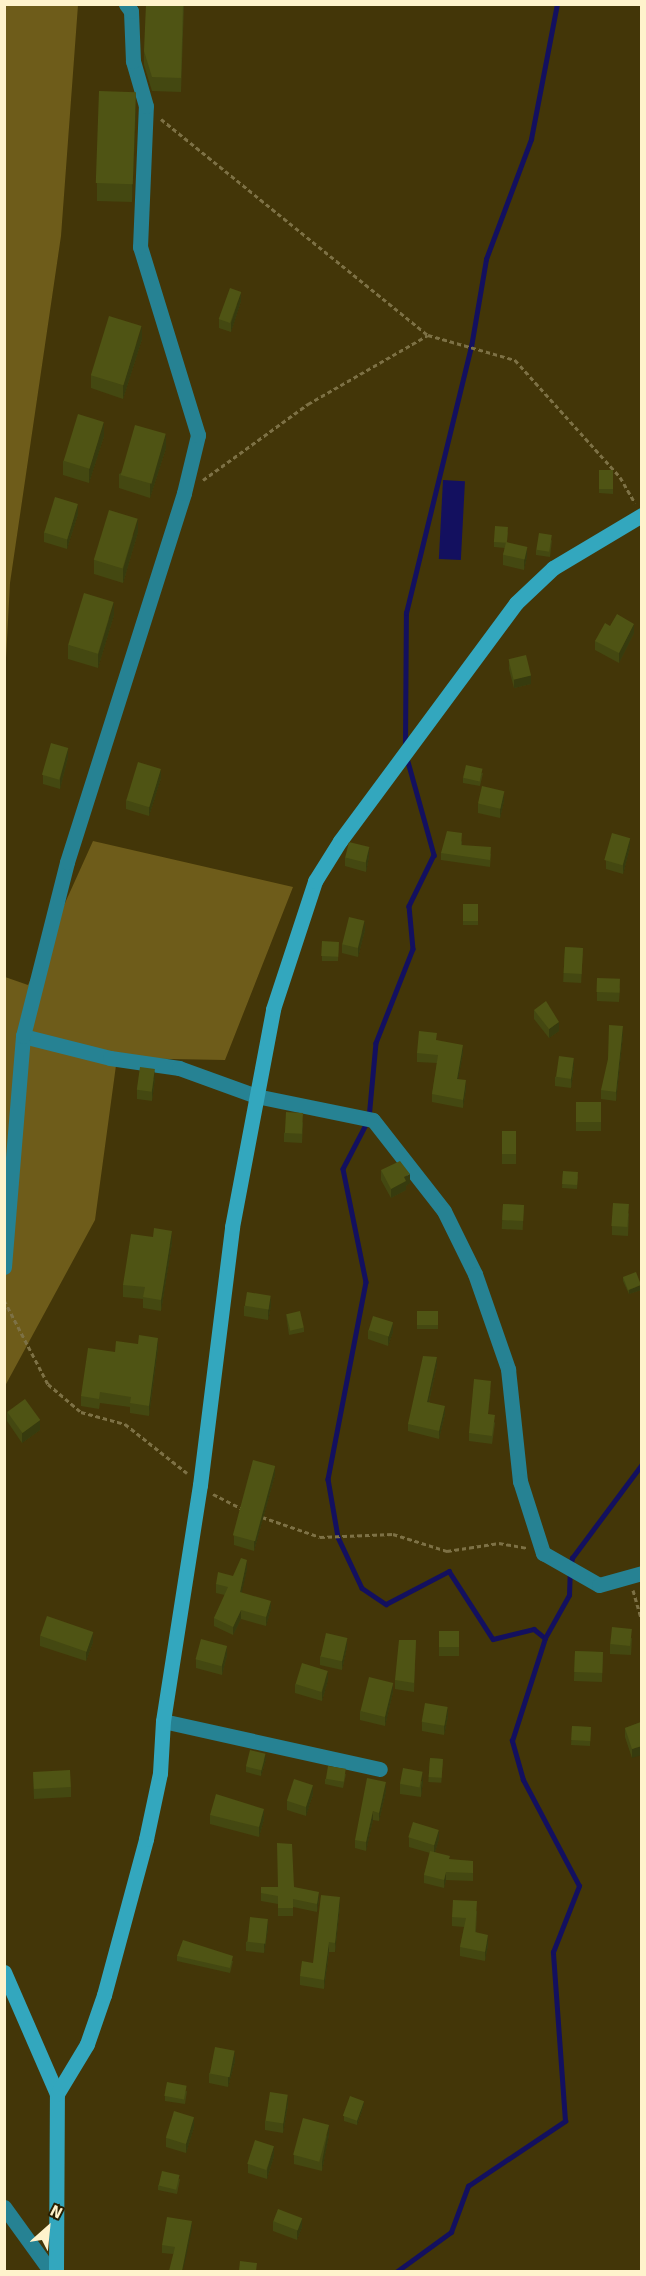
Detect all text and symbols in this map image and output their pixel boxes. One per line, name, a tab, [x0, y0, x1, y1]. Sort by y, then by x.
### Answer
north arrow	[18, 2198, 78, 2258]
text: N	[47, 2201, 66, 2223]

